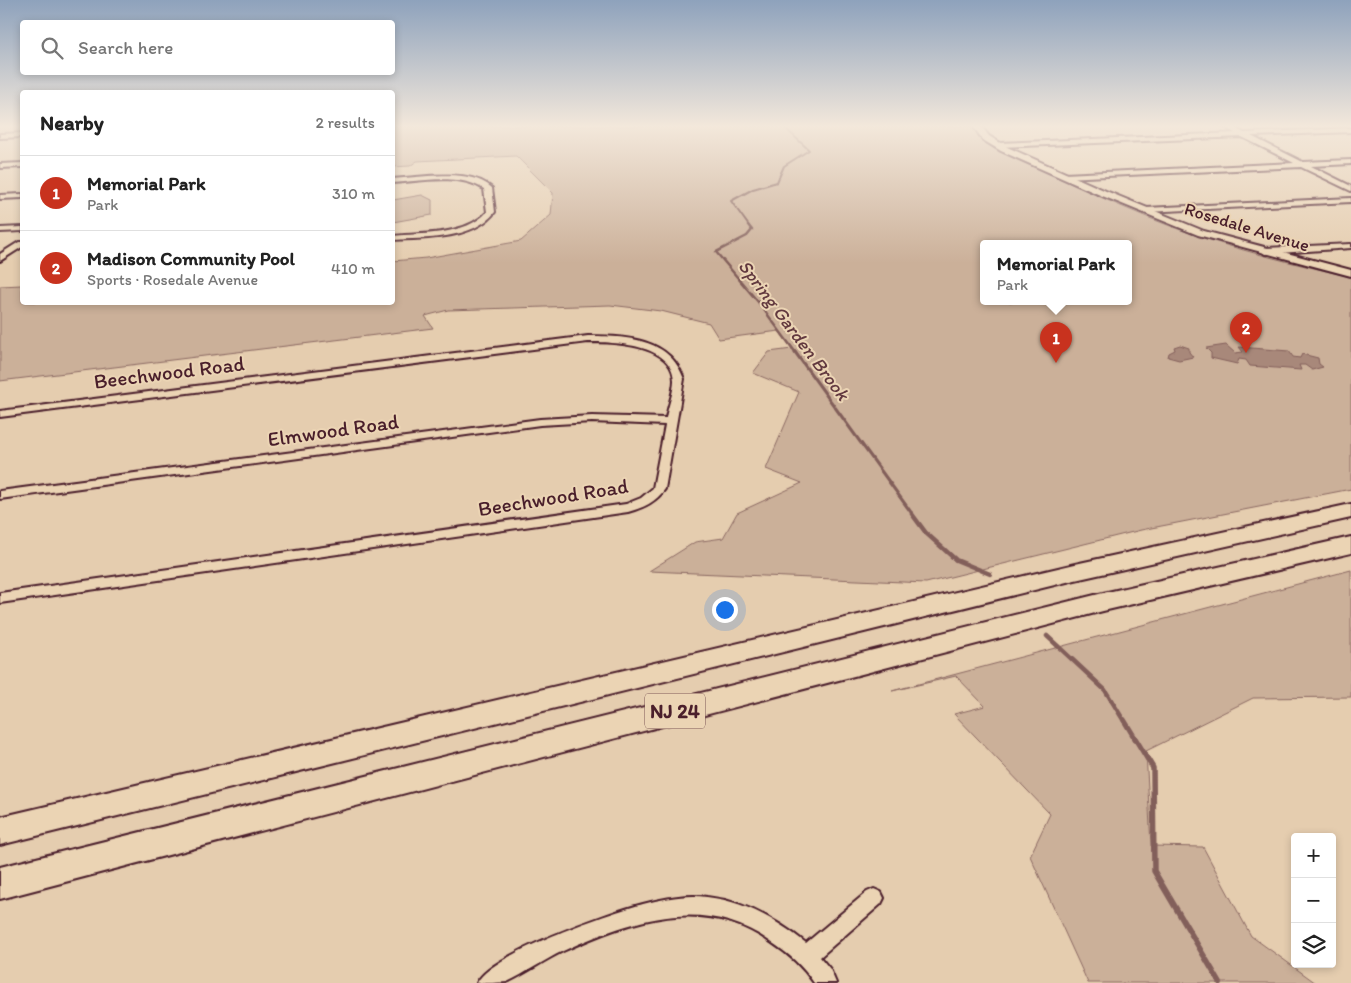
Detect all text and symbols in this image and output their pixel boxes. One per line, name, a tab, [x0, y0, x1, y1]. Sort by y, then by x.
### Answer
search box	[20, 20, 395, 75]
icon: search	[38, 34, 66, 62]
text: Search here	[78, 36, 173, 59]
text: Nearby	[40, 110, 104, 135]
text: 2 results	[315, 113, 375, 132]
text: Memorial Park	[87, 172, 206, 195]
text: 1	[52, 184, 60, 203]
text: 310 m	[332, 184, 375, 203]
text: Park	[87, 195, 118, 214]
street label: Rosedale Avenue	[1182, 198, 1312, 256]
popup	[980, 240, 1132, 305]
text: Madison Community Pool	[87, 247, 295, 270]
text: Memorial Park	[997, 252, 1115, 275]
water label: Spring Garden Brook	[734, 255, 855, 406]
text: 2	[52, 259, 60, 278]
text: 410 m	[331, 259, 375, 278]
text: Sports · Rosedale Avenue	[87, 270, 258, 289]
text: Park	[997, 275, 1028, 294]
pin: 2	[1230, 312, 1262, 353]
pin: 1	[1040, 322, 1072, 363]
street label: Beechwood Road	[92, 350, 246, 394]
street label: Elmwood Road	[266, 408, 400, 452]
street label: Beechwood Road	[476, 473, 630, 521]
your location	[712, 597, 738, 623]
road number: NJ 24	[645, 694, 705, 728]
map controls	[1291, 833, 1336, 968]
button: +	[1291, 833, 1336, 878]
button: −	[1291, 878, 1336, 923]
button: layers	[1291, 923, 1336, 968]

